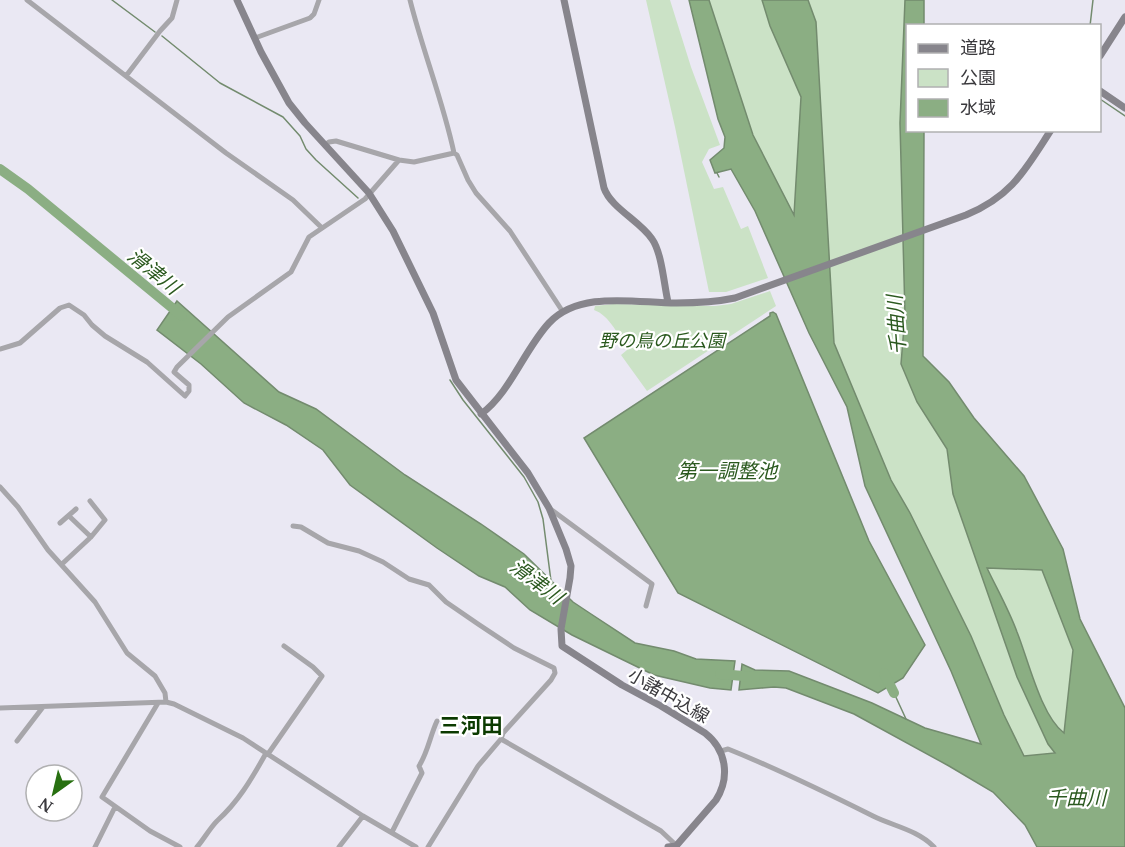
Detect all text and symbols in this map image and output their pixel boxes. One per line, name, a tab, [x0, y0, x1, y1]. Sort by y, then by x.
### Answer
legend	[906, 24, 1101, 132]
text: 道路	[960, 35, 996, 59]
text: 公園	[960, 65, 996, 89]
text: 水域	[960, 95, 996, 119]
water label: 滑津川	[122, 242, 187, 302]
water label: 千曲川	[880, 292, 912, 356]
park label: 野の鳥の丘公園	[599, 328, 728, 352]
water label: 第一調整池	[677, 457, 779, 484]
water label: 滑津川	[505, 552, 571, 611]
street label: 小諸中込線	[624, 662, 714, 728]
district label: 三河田	[440, 711, 503, 739]
north arrow	[24, 763, 84, 823]
water label: 千曲川	[1046, 784, 1108, 811]
text: N	[34, 793, 57, 818]

